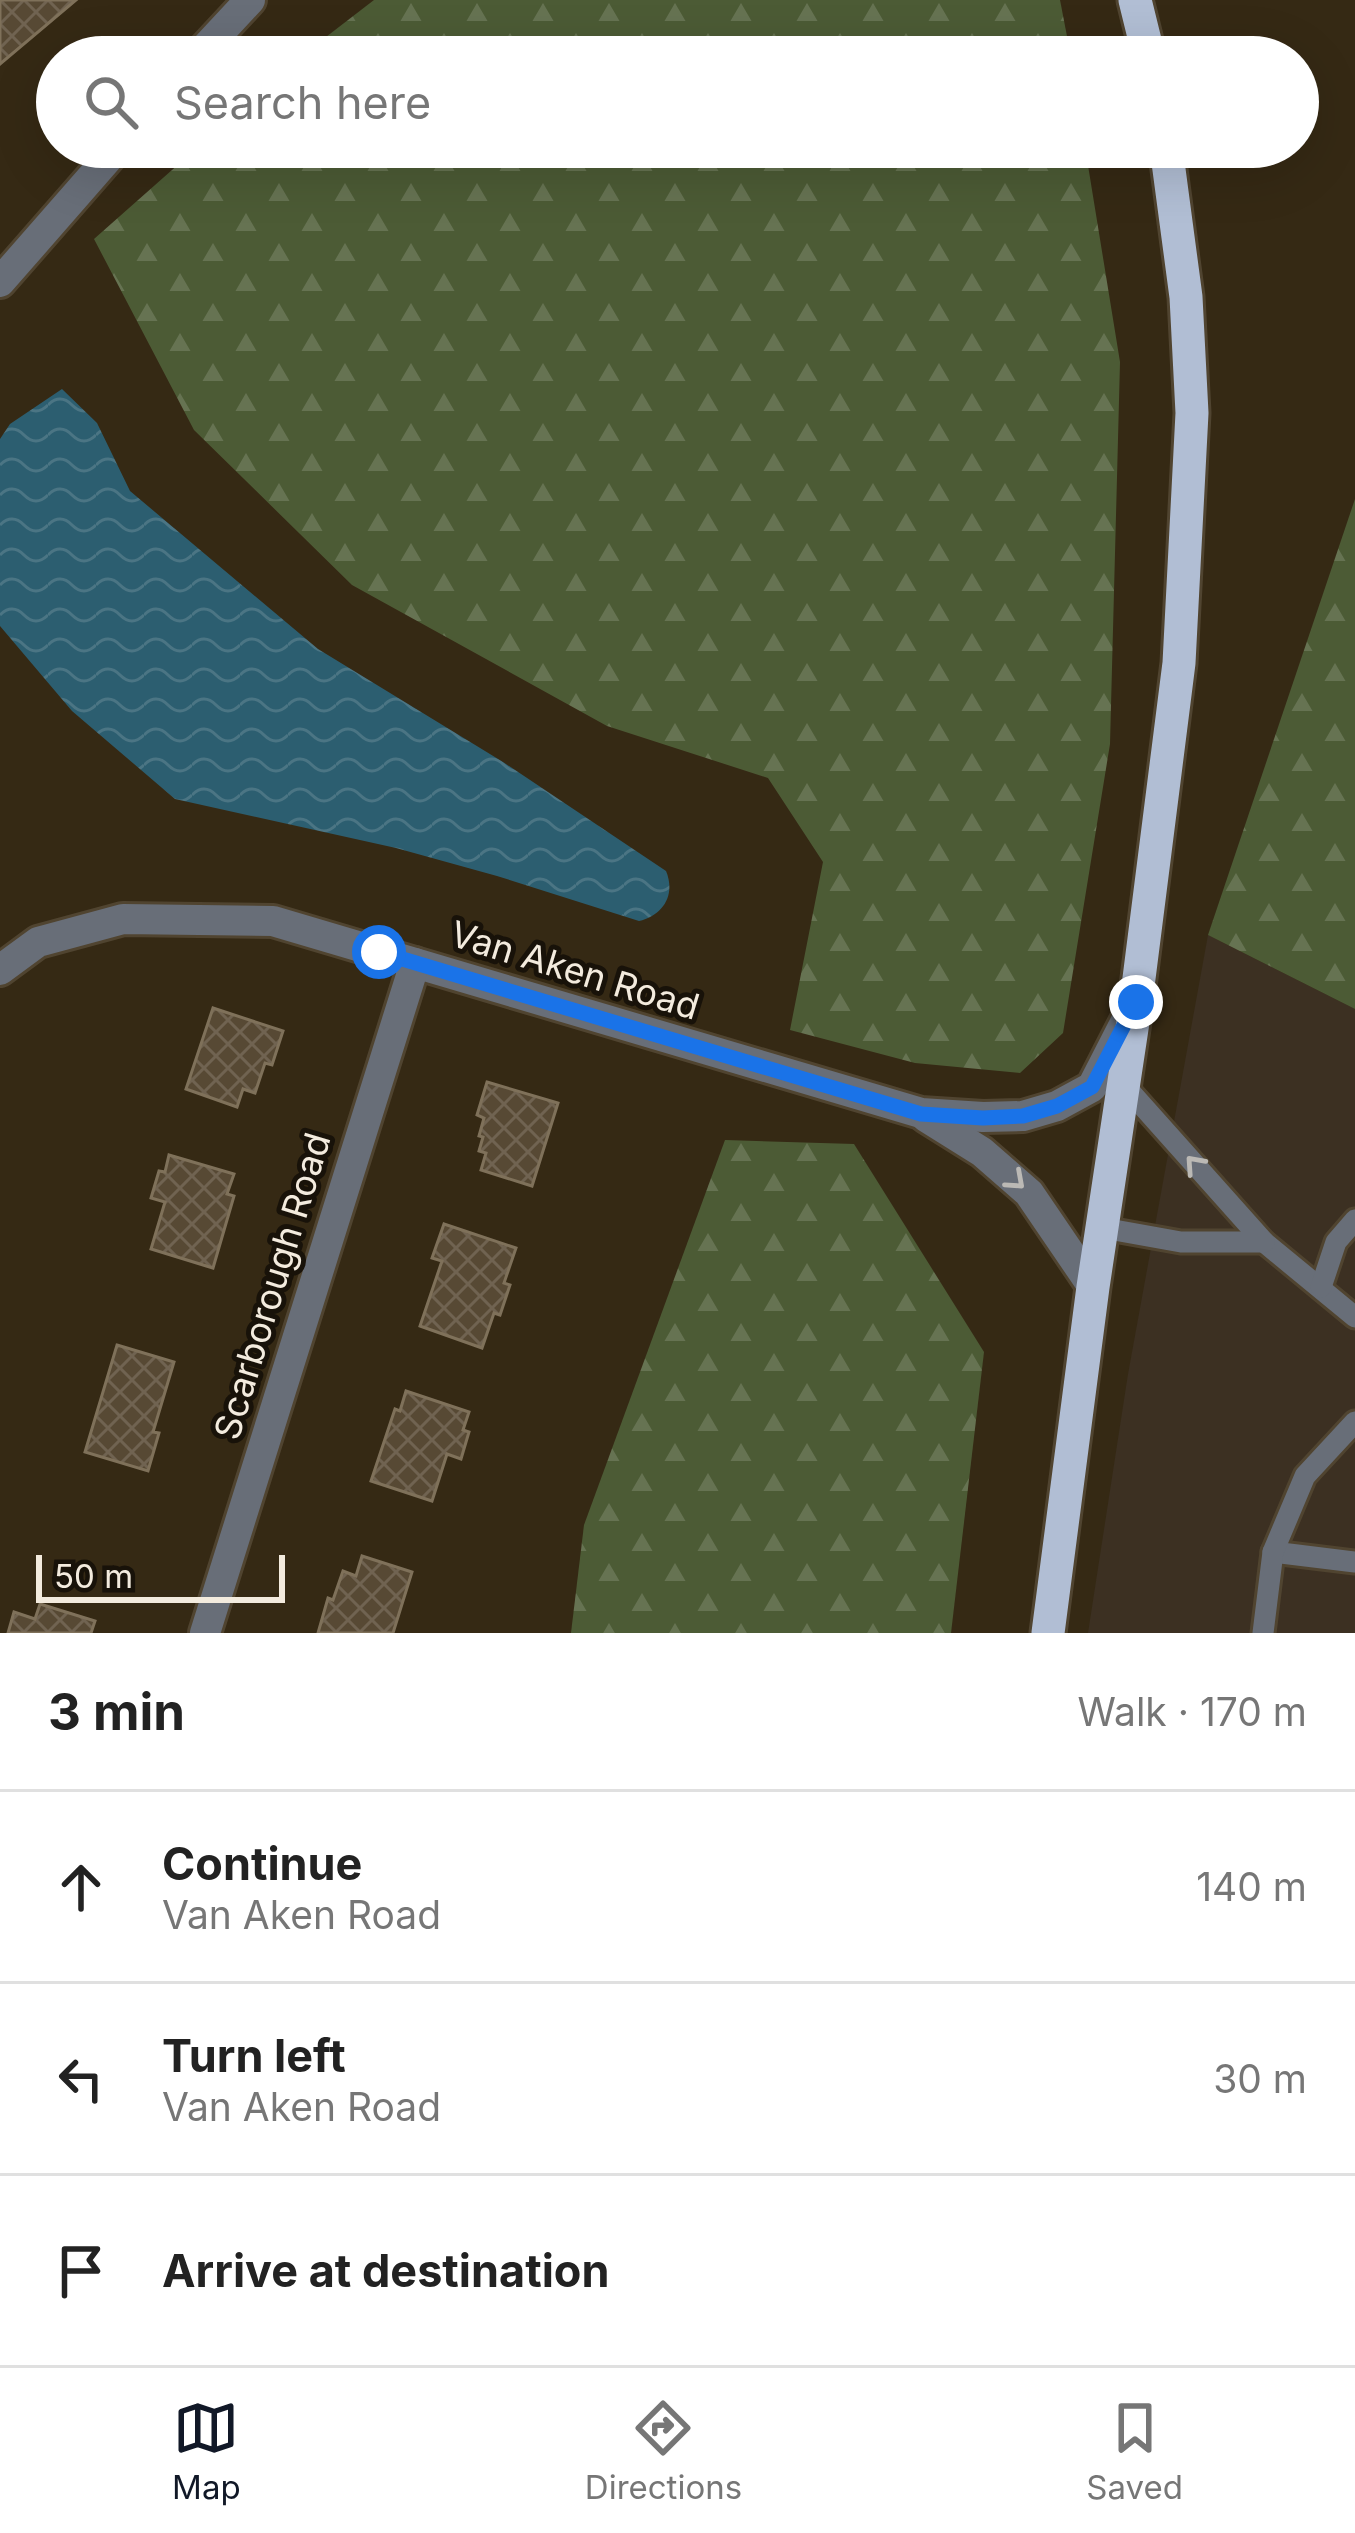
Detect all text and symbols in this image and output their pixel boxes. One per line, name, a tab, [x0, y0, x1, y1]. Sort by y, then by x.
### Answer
search box	[36, 36, 1319, 168]
icon: search	[78, 69, 144, 135]
text: Search here	[174, 75, 431, 130]
street label: Van Aken Road	[445, 911, 705, 1029]
route start	[352, 925, 406, 979]
route end	[1109, 975, 1163, 1029]
street label: Scarborough Road	[204, 1127, 340, 1445]
one-way arrow	[1187, 1156, 1208, 1177]
one-way arrow	[1002, 1167, 1023, 1189]
scale bar	[36, 1549, 285, 1602]
text: 50 m	[54, 1556, 133, 1596]
text: 3 min	[48, 1681, 185, 1742]
text: Walk · 170 m	[1078, 1688, 1307, 1735]
text: Continue	[162, 1836, 362, 1891]
icon: ahead	[48, 1854, 114, 1920]
text: 140 m	[1196, 1863, 1307, 1910]
text: Van Aken Road	[162, 1891, 441, 1938]
text: Turn left	[162, 2028, 346, 2083]
icon: left	[48, 2046, 114, 2112]
text: 30 m	[1213, 2055, 1307, 2102]
text: Van Aken Road	[162, 2083, 441, 2130]
icon: arrive	[48, 2238, 114, 2304]
text: Arrive at destination	[162, 2243, 609, 2298]
tab: Map	[172, 2395, 241, 2507]
tab: Directions	[585, 2395, 742, 2507]
tab: Saved	[1086, 2395, 1183, 2507]

